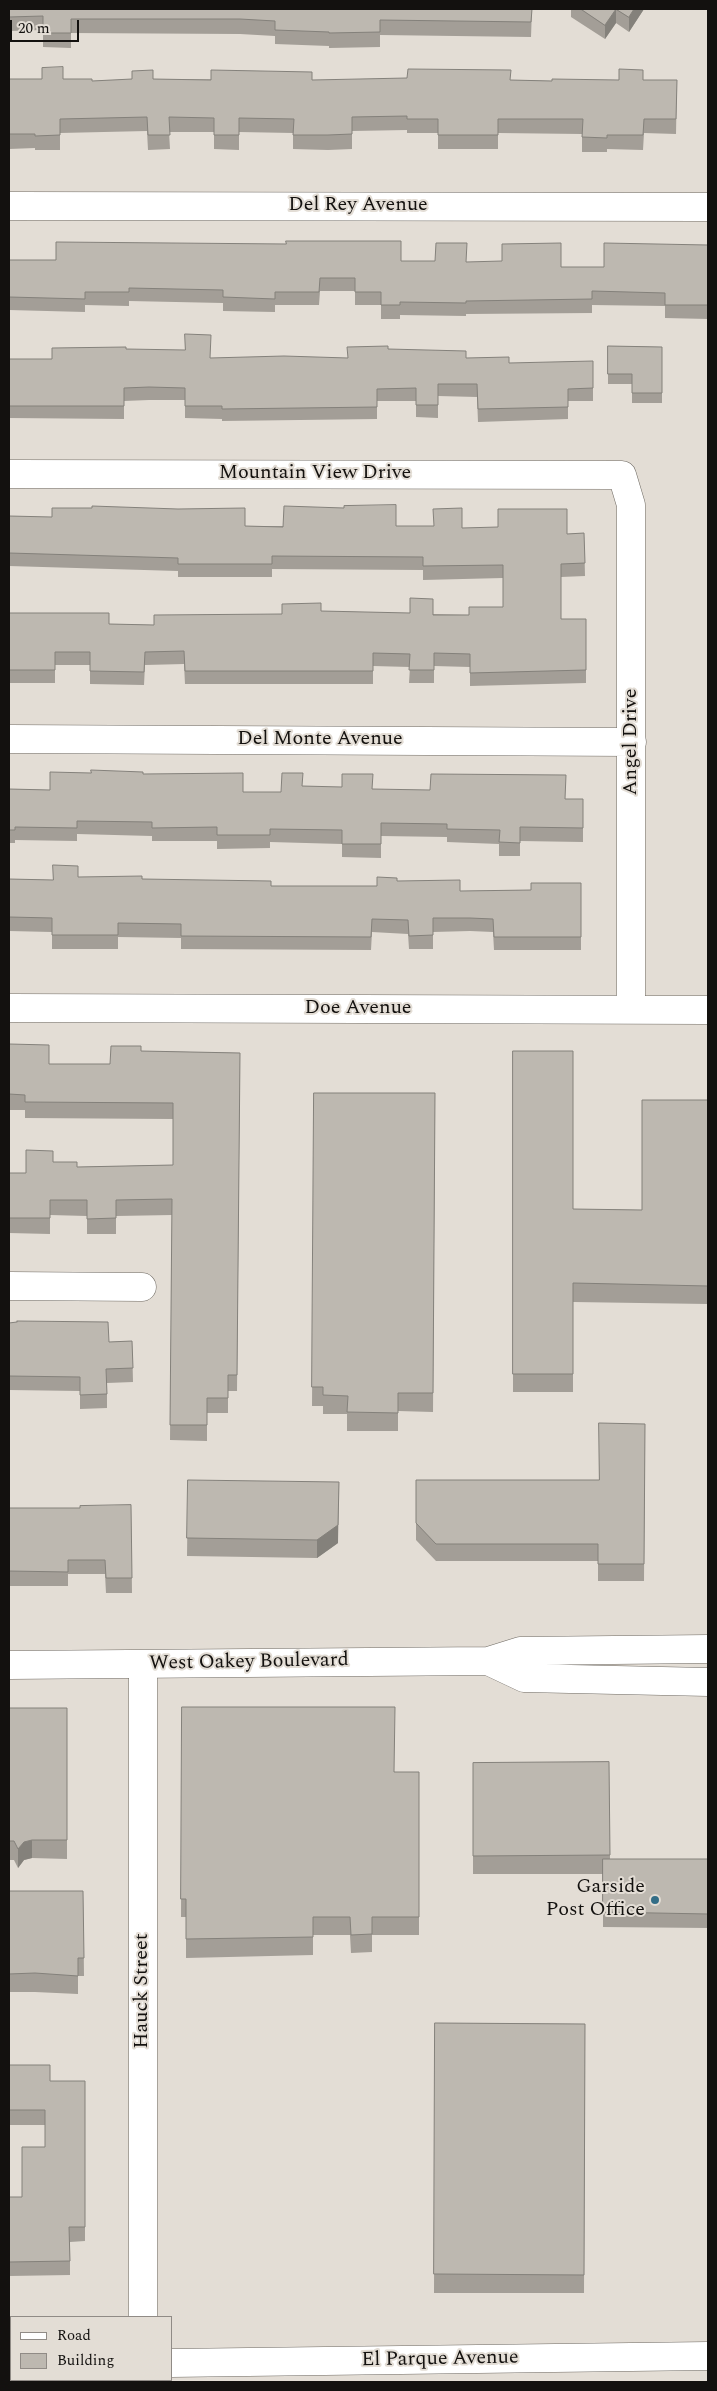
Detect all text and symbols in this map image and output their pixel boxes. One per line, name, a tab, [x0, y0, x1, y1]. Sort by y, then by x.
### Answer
scale bar	[12, 10, 81, 42]
text: 20 m	[18, 17, 50, 40]
street label: Del Rey Avenue	[288, 194, 428, 218]
street label: Mountain View Drive	[219, 462, 411, 486]
street label: Angel Drive	[620, 689, 644, 795]
street label: Del Monte Avenue	[237, 728, 403, 752]
street label: Doe Avenue	[304, 997, 412, 1021]
street label: West Oakey Boulevard	[149, 1649, 349, 1677]
place label: Garside Post Office	[546, 1876, 645, 1923]
marker: Garside Post Office	[649, 1894, 661, 1906]
street label: Hauck Street	[131, 1933, 155, 2049]
legend	[10, 2316, 172, 2381]
text: Road	[57, 2324, 91, 2347]
street label: El Parque Avenue	[361, 2347, 519, 2373]
text: Building	[57, 2349, 114, 2372]

